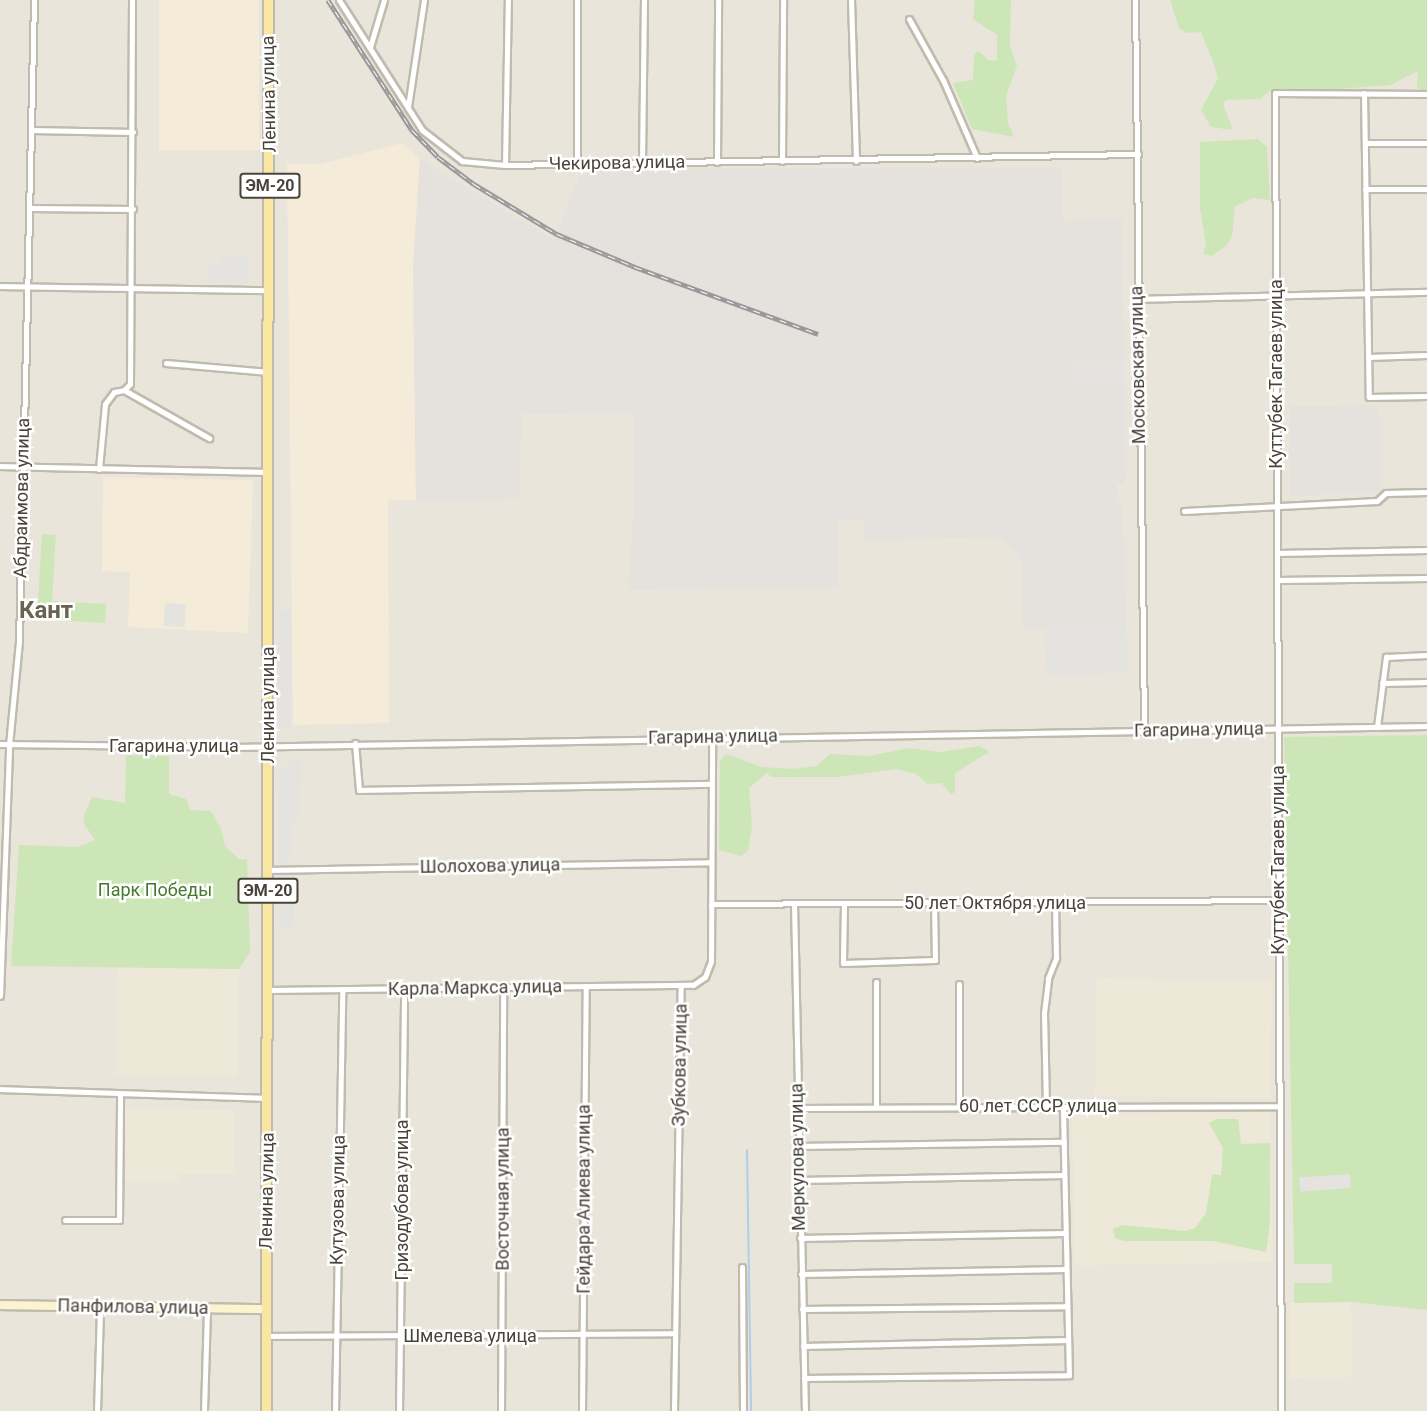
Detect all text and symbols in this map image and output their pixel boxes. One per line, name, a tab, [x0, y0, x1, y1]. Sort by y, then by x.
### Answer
street label: Ленина улица	[257, 35, 281, 153]
street label: Чекирова улица	[549, 151, 685, 175]
road number: ЭМ-20	[238, 173, 302, 199]
street label: Куттубек Тагаев улица	[1265, 279, 1287, 469]
street label: Московская улица	[1126, 286, 1150, 444]
street label: Абдраимова улица	[10, 418, 34, 578]
district label: Кант	[19, 597, 73, 625]
street label: Ленина улица	[257, 646, 279, 764]
street label: Гагарина улица	[1134, 718, 1264, 742]
street label: Гагарина улица	[648, 725, 778, 749]
street label: Гагарина улица	[109, 735, 239, 757]
street label: Куттубек Тагаев улица	[1267, 765, 1289, 955]
street label: Шолохова улица	[420, 854, 560, 878]
road number: ЭМ-20	[236, 878, 300, 904]
park label: Парк Победы	[98, 879, 212, 901]
street label: 50 лет Октября улица	[904, 892, 1086, 914]
street label: Карла Маркса улица	[388, 976, 562, 1000]
street label: Зубкова улица	[668, 1003, 692, 1127]
street label: Меркулова улица	[786, 1083, 810, 1231]
street label: 60 лет СССР улица	[959, 1095, 1117, 1117]
street label: Гейдара Алиева улица	[573, 1104, 595, 1294]
street label: Гризодубова улица	[391, 1119, 413, 1281]
street label: Восточная улица	[492, 1127, 514, 1271]
street label: Ленина улица	[255, 1132, 279, 1250]
street label: Кутузова улица	[326, 1135, 350, 1265]
street label: Панфилова улица	[57, 1295, 209, 1319]
street label: Шмелева улица	[403, 1325, 537, 1347]

